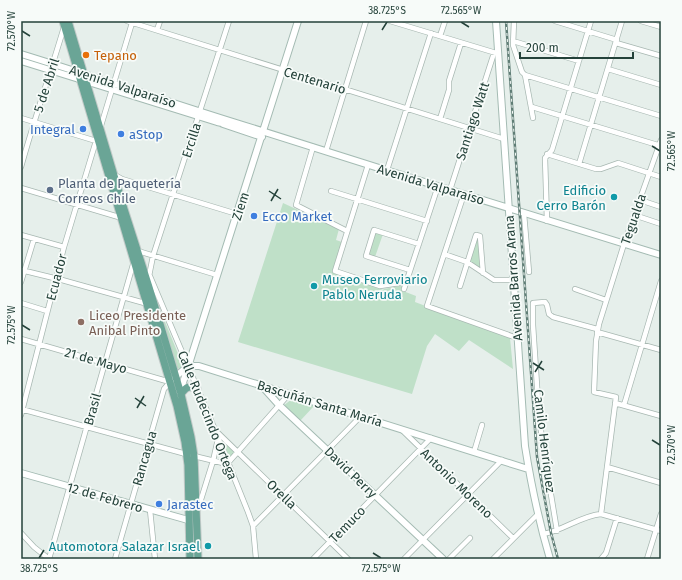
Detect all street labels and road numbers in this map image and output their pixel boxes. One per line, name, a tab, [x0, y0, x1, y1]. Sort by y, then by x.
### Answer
street label: 5 de Abril	[31, 56, 62, 114]
street label: Avenida Valparaíso	[67, 62, 178, 111]
street label: Centenario	[282, 64, 348, 97]
street label: Santiago Watt	[453, 80, 492, 162]
street label: Ercilla	[179, 121, 204, 160]
street label: Avenida Valparaíso	[375, 161, 486, 208]
street label: Ziem	[229, 190, 252, 222]
street label: Tegualda	[618, 192, 649, 247]
street label: Avenida Barros Arana	[502, 215, 525, 341]
street label: Ecuador	[43, 252, 70, 302]
street label: 21 de Mayo	[63, 344, 129, 377]
street label: Calle Rudecindo Ortega	[175, 348, 240, 482]
street label: Bascuñán Santa María	[255, 377, 384, 430]
street label: Camilo Henríquez	[531, 389, 558, 494]
street label: Brasil	[81, 391, 104, 427]
street label: Rancagua	[129, 429, 160, 487]
street label: David Perry	[321, 444, 380, 501]
street label: Antonio Moreno	[418, 445, 496, 521]
street label: Orella	[264, 477, 300, 512]
street label: 12 de Febrero	[65, 479, 145, 516]
street label: Temuco	[326, 503, 369, 546]

